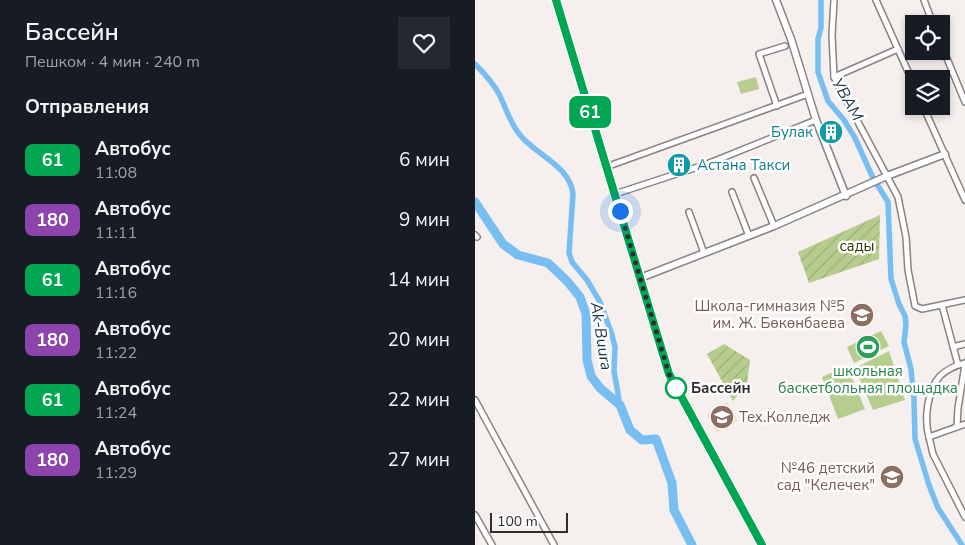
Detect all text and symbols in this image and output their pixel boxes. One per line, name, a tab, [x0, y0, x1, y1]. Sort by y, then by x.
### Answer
map controls	[905, 15, 950, 115]
button: locate	[905, 15, 950, 60]
text: Бассейн	[25, 16, 119, 48]
button: heart	[398, 17, 450, 69]
text: Пешком · 4 мин · 240 m	[25, 51, 200, 73]
button: layers	[905, 70, 950, 115]
water label: УВАМ	[826, 74, 868, 125]
text: Отправления	[25, 94, 149, 120]
line badge: 61	[567, 96, 613, 128]
text: 61	[579, 100, 601, 124]
building icon: Булак	[818, 119, 844, 145]
place label: Булак	[771, 122, 813, 142]
text: Автобус	[95, 136, 171, 162]
text: 6 мин	[399, 147, 450, 173]
text: 61	[42, 148, 63, 172]
building icon: Астана Такси	[666, 152, 692, 178]
place label: Астана Такси	[697, 155, 790, 175]
text: 11:08	[95, 162, 137, 184]
text: Автобус	[95, 196, 171, 222]
your location	[608, 199, 633, 224]
text: 9 мин	[399, 207, 450, 233]
text: 180	[36, 208, 69, 232]
text: 11:11	[95, 222, 137, 244]
park label: сады	[839, 236, 875, 256]
text: Автобус	[95, 256, 171, 282]
text: 14 мин	[388, 267, 450, 293]
text: 61	[42, 268, 63, 292]
text: 11:16	[95, 282, 137, 304]
place label: Школа-гимназия №5 им. Ж. Бөкөнбаева	[695, 296, 845, 333]
water label: Ak-Buura	[585, 299, 617, 372]
school or university icon: Школа-гимназия №5 им. Ж. Бөкөнбаева	[849, 302, 875, 328]
text: Автобус	[95, 316, 171, 342]
text: 20 мин	[388, 327, 450, 353]
text: 180	[36, 328, 69, 352]
sports icon: школьная баскетбольная площадка	[855, 334, 881, 360]
text: 11:22	[95, 342, 137, 364]
place label: школьная баскетбольная площадка	[778, 361, 958, 398]
text: Автобус	[95, 376, 171, 402]
marker: Бассейн	[665, 377, 687, 399]
place label: Бассейн	[691, 378, 751, 398]
text: 22 мин	[388, 387, 450, 413]
text: 61	[42, 388, 63, 412]
text: 11:24	[95, 402, 137, 424]
school or university icon: Тех.Колледж	[709, 404, 735, 430]
place label: Тех.Колледж	[739, 407, 831, 427]
text: Автобус	[95, 436, 171, 462]
text: 27 мин	[388, 447, 450, 473]
text: 180	[36, 448, 69, 472]
place label: №46 детский сад "Келечек"	[777, 458, 875, 495]
text: 11:29	[95, 462, 137, 484]
school or university icon: №46 детский сад "Келечек"	[879, 464, 905, 490]
scale bar	[490, 510, 567, 533]
text: 100 m	[497, 512, 538, 531]

